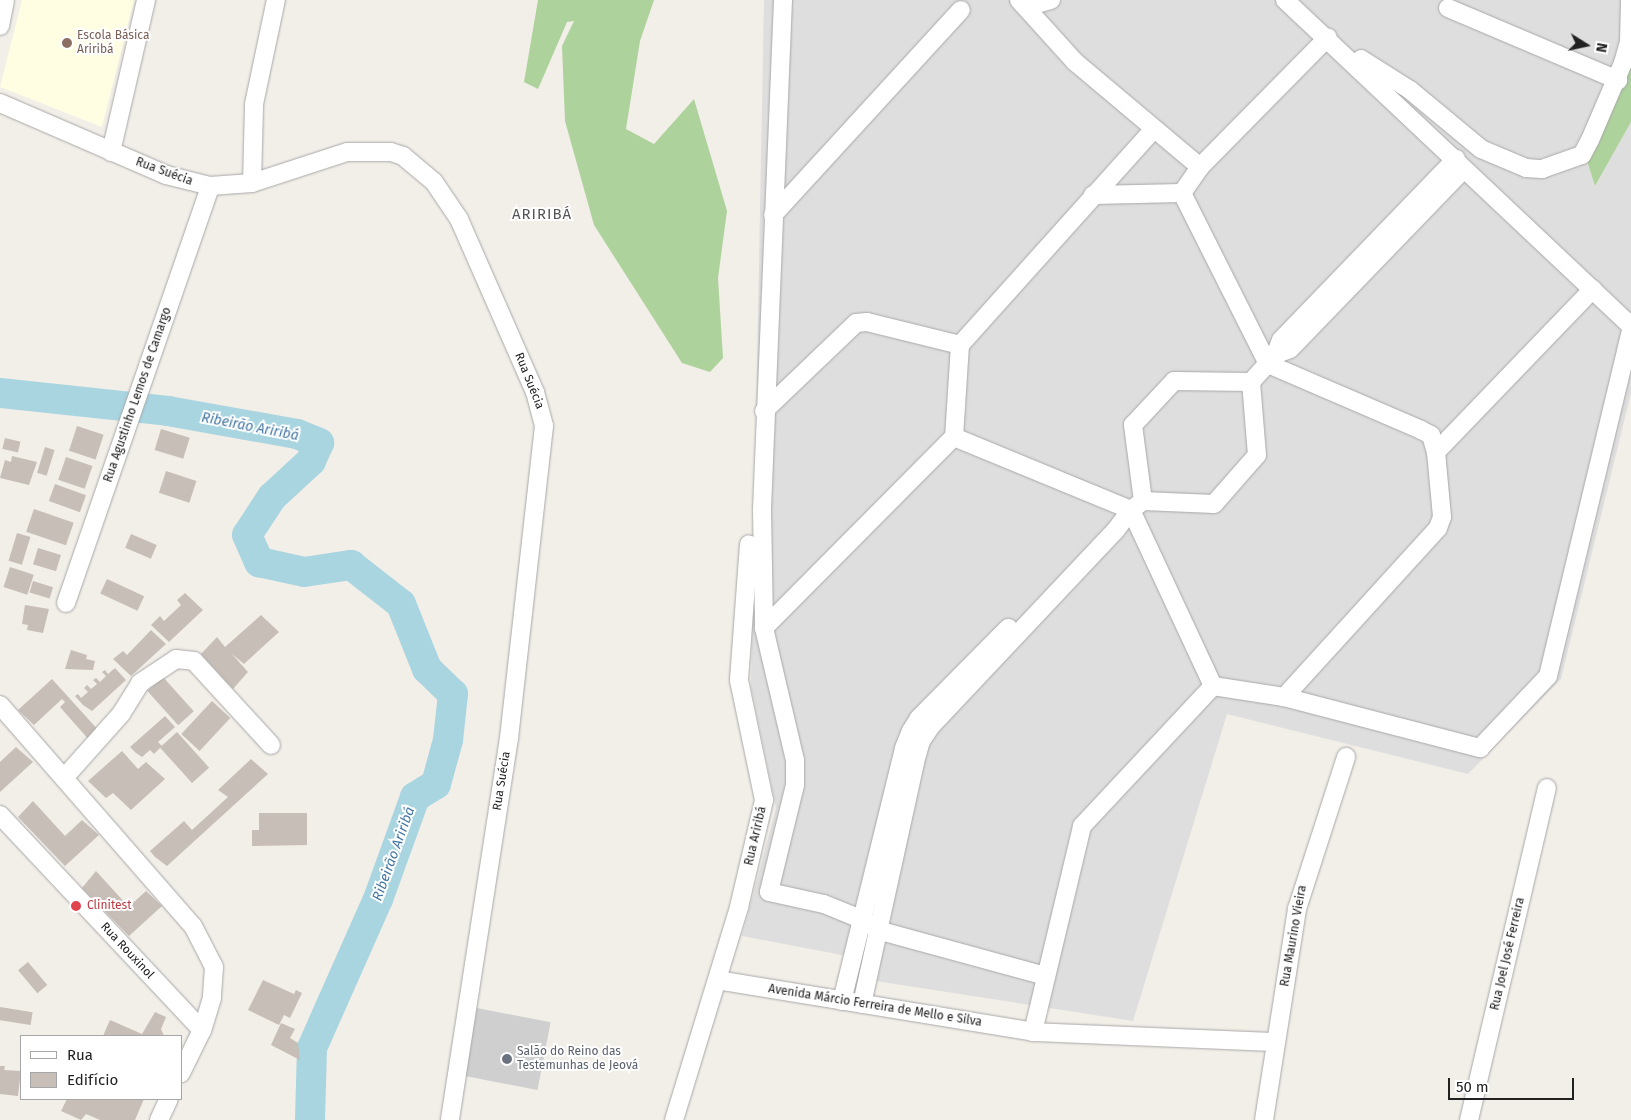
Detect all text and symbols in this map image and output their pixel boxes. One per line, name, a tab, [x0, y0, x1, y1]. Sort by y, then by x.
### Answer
north arrow	[1561, 20, 1611, 70]
place label: Escola Básica Ariribá	[77, 29, 149, 57]
marker: Escola Básica Ariribá	[61, 37, 73, 49]
text: N	[1592, 42, 1610, 54]
street label: Rua Suécia	[134, 155, 194, 189]
district label: ARIRIBÁ	[511, 206, 573, 224]
street label: Rua Agustinho Lemos de Camargo	[101, 306, 175, 484]
street label: Rua Suécia	[511, 351, 547, 411]
water label: Ribeirão Ariribá	[200, 409, 300, 445]
street label: Rua Suécia	[490, 750, 514, 812]
water label: Ribeirão Ariribá	[369, 805, 419, 903]
street label: Rua Ariribá	[742, 805, 770, 867]
street label: Rua Maurino Vieira	[1278, 884, 1310, 988]
street label: Rua Joel José Ferreira	[1488, 896, 1528, 1012]
marker: Clinitest	[69, 899, 83, 913]
place label: Clinitest	[87, 899, 132, 913]
street label: Rua Rouxinol	[97, 920, 157, 982]
street label: Avenida Márcio Ferreira de Mello e Silva	[767, 982, 983, 1030]
legend	[20, 1035, 182, 1100]
place label: Salão do Reino das Testemunhas de Jeová	[517, 1045, 638, 1073]
text: Rua	[67, 1046, 93, 1064]
marker: Salão do Reino das Testemunhas de Jeová	[501, 1053, 513, 1065]
scale bar	[1451, 1068, 1577, 1100]
text: Edifício	[67, 1071, 118, 1089]
text: 50 m	[1456, 1078, 1489, 1096]

